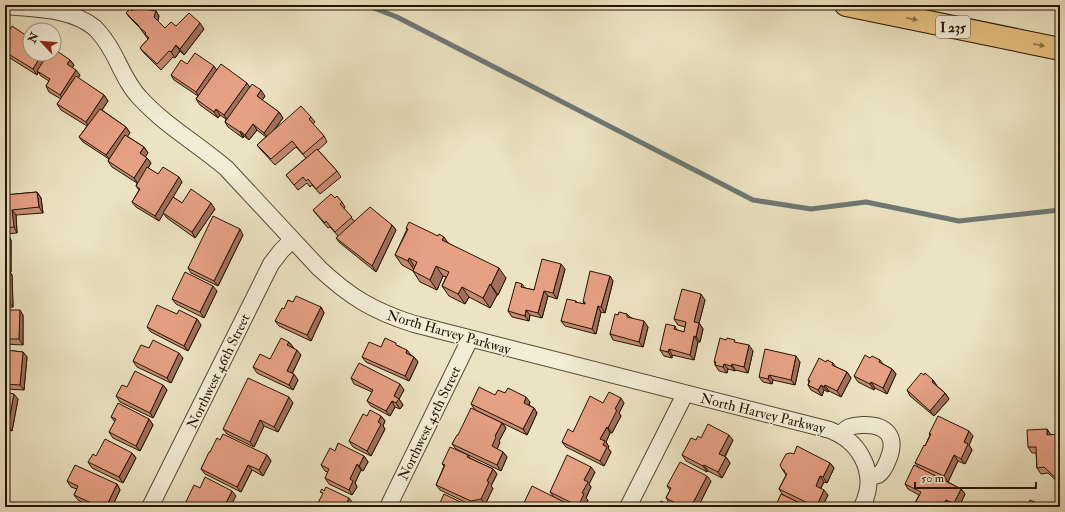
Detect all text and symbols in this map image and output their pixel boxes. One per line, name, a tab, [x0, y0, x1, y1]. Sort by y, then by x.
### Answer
one-way arrow	[906, 16, 918, 22]
road number: I 235	[936, 16, 970, 38]
north arrow	[22, 22, 62, 62]
text: N	[25, 30, 42, 46]
one-way arrow	[1033, 42, 1045, 48]
street label: North Harvey Parkway	[385, 307, 514, 360]
street label: Northwest 46th Street	[183, 311, 254, 431]
street label: Northwest 45th Street	[394, 363, 465, 483]
street label: North Harvey Parkway	[698, 390, 828, 438]
scale bar	[915, 464, 1036, 490]
text: 50 m	[921, 471, 945, 486]

